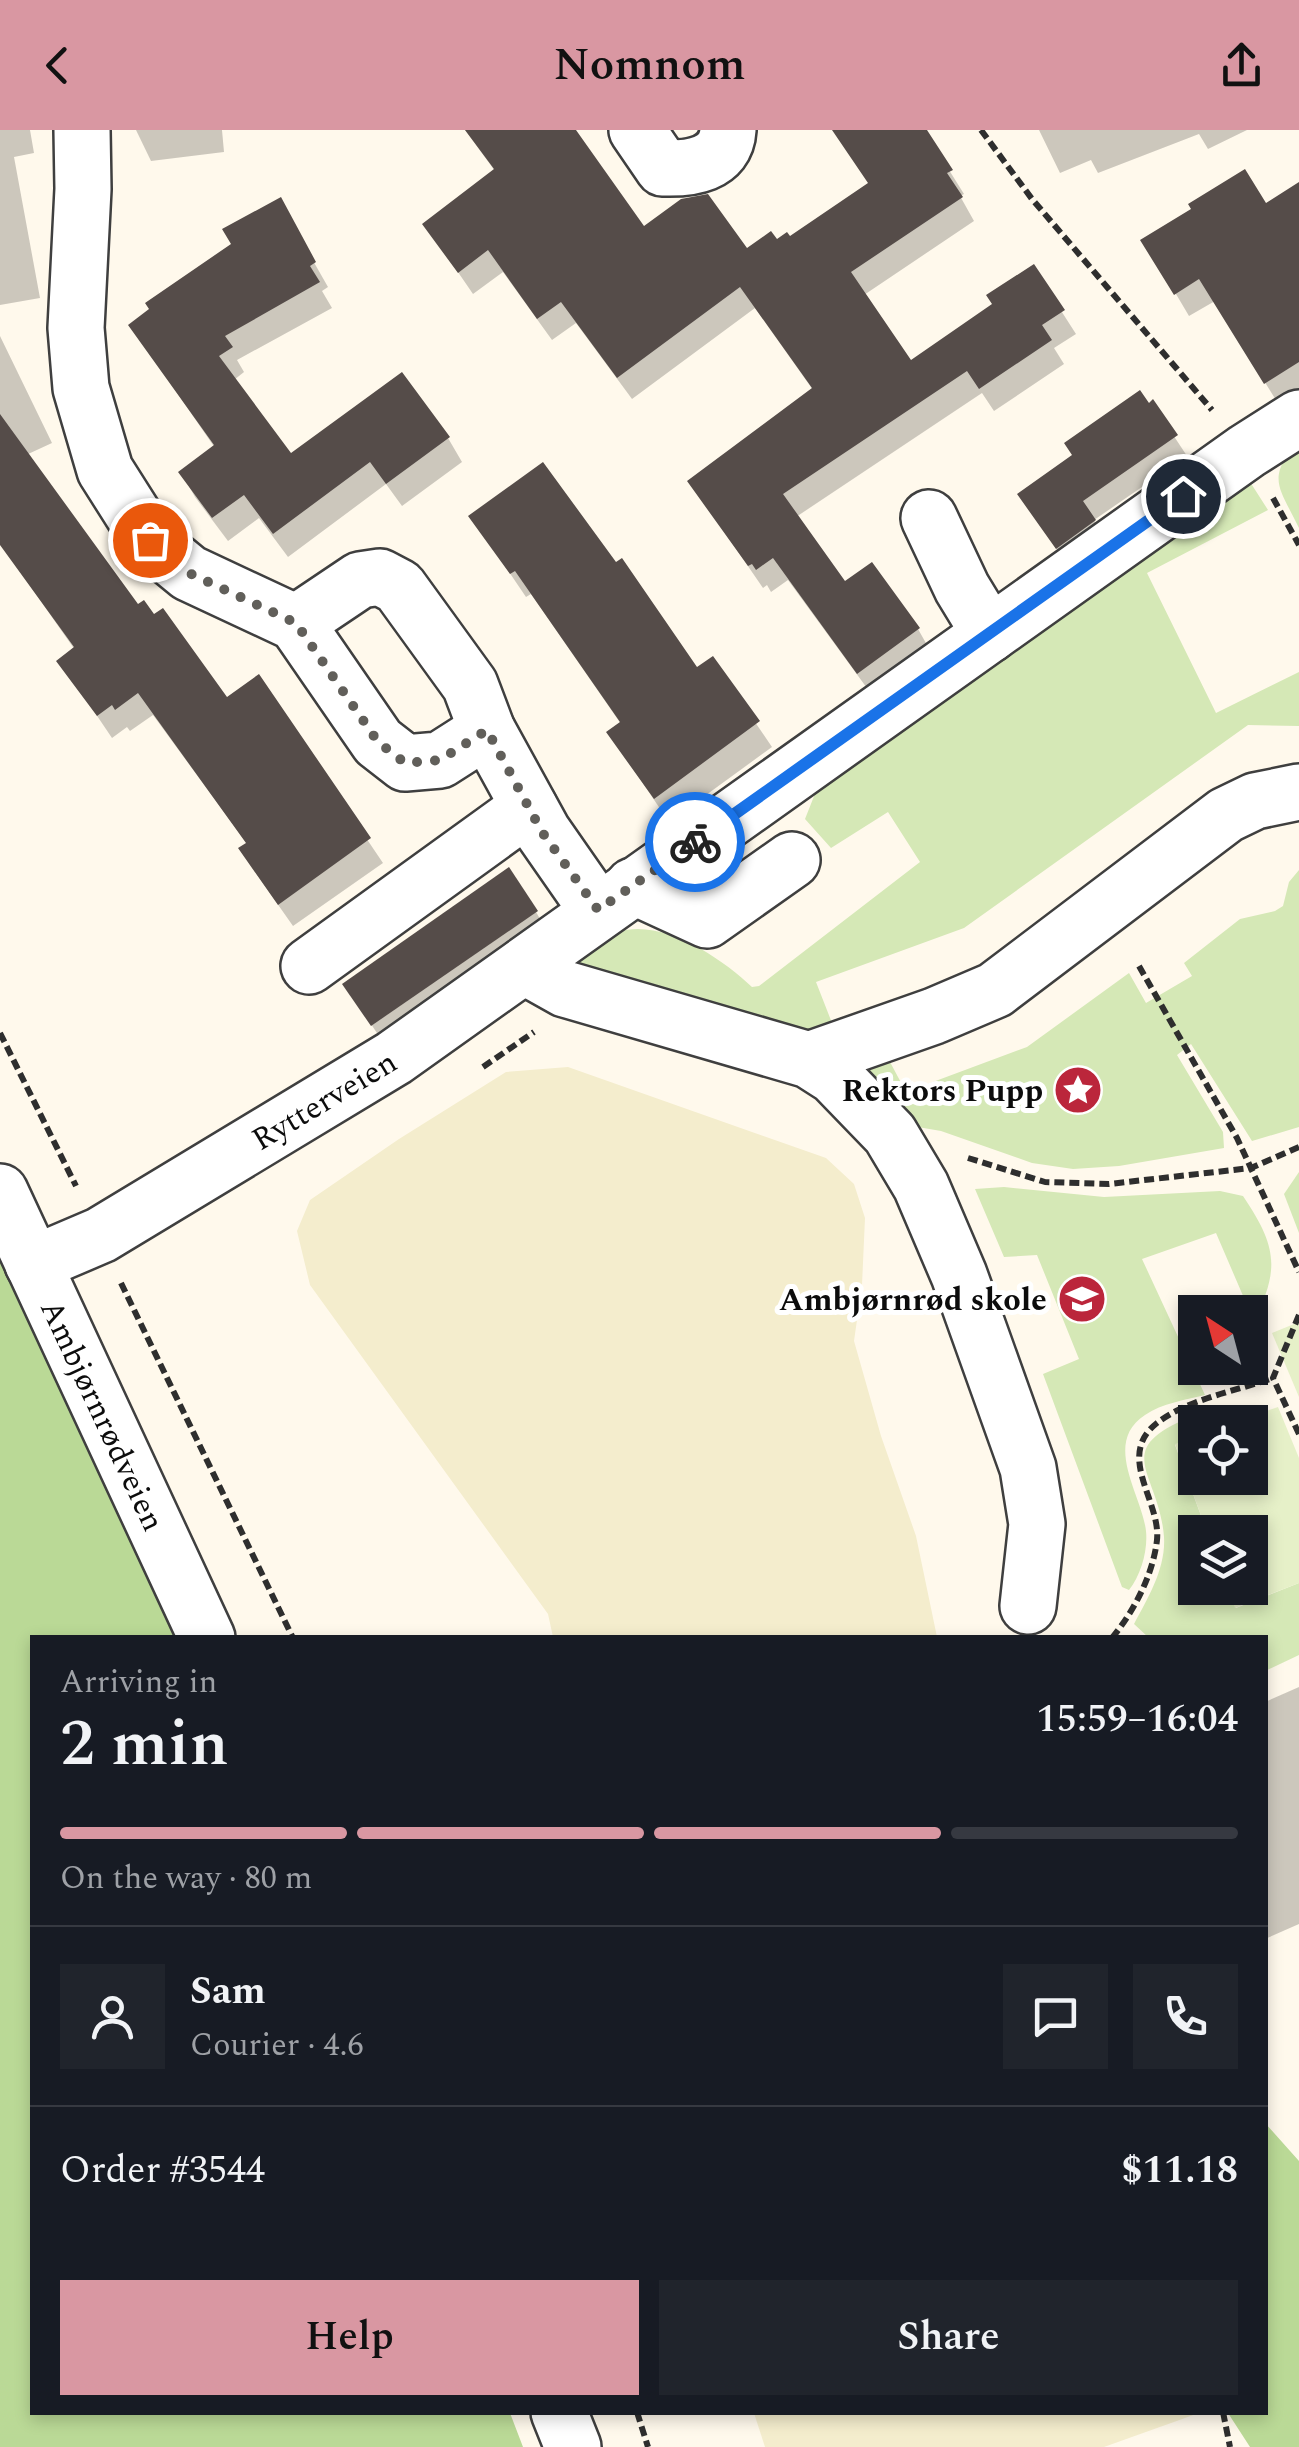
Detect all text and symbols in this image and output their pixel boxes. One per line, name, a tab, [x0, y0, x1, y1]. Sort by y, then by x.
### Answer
text: Nomnom	[554, 31, 745, 100]
icon: back	[30, 38, 85, 93]
icon: share	[1214, 38, 1269, 93]
pin	[1141, 454, 1226, 539]
icon: home	[1156, 469, 1211, 524]
pin	[108, 498, 193, 583]
icon: bag	[123, 513, 178, 568]
courier	[645, 792, 745, 892]
icon: bike	[668, 815, 723, 870]
street label: Rytterveien	[243, 1038, 407, 1164]
place icon: Rektors Pupp	[1052, 1064, 1104, 1116]
place label: Rektors Pupp	[841, 1067, 1043, 1116]
school or university icon: Ambjørnrød skole	[1056, 1273, 1108, 1325]
place label: Ambjørnrød skole	[779, 1276, 1047, 1325]
street label: Ambjørnrødveien	[26, 1292, 177, 1540]
north arrow	[1178, 1295, 1268, 1385]
map controls	[1178, 1295, 1268, 1605]
button: locate	[1178, 1405, 1268, 1495]
button: layers	[1178, 1515, 1268, 1605]
text: Arriving in	[60, 1658, 217, 1707]
text: 15:59–16:04	[1036, 1691, 1238, 1749]
text: 2 min	[60, 1695, 229, 1794]
text: On the way · 80 m	[60, 1854, 312, 1903]
text: Sam	[190, 1963, 266, 2021]
button: person	[60, 1964, 165, 2069]
button: chat	[1003, 1964, 1108, 2069]
button: phone	[1133, 1964, 1238, 2069]
text: Courier · 4.6	[190, 2021, 363, 2070]
text: Order #3544	[60, 2142, 265, 2200]
text: $11.18	[1121, 2142, 1238, 2200]
button: Help	[60, 2280, 639, 2395]
button: Share	[659, 2280, 1238, 2395]

